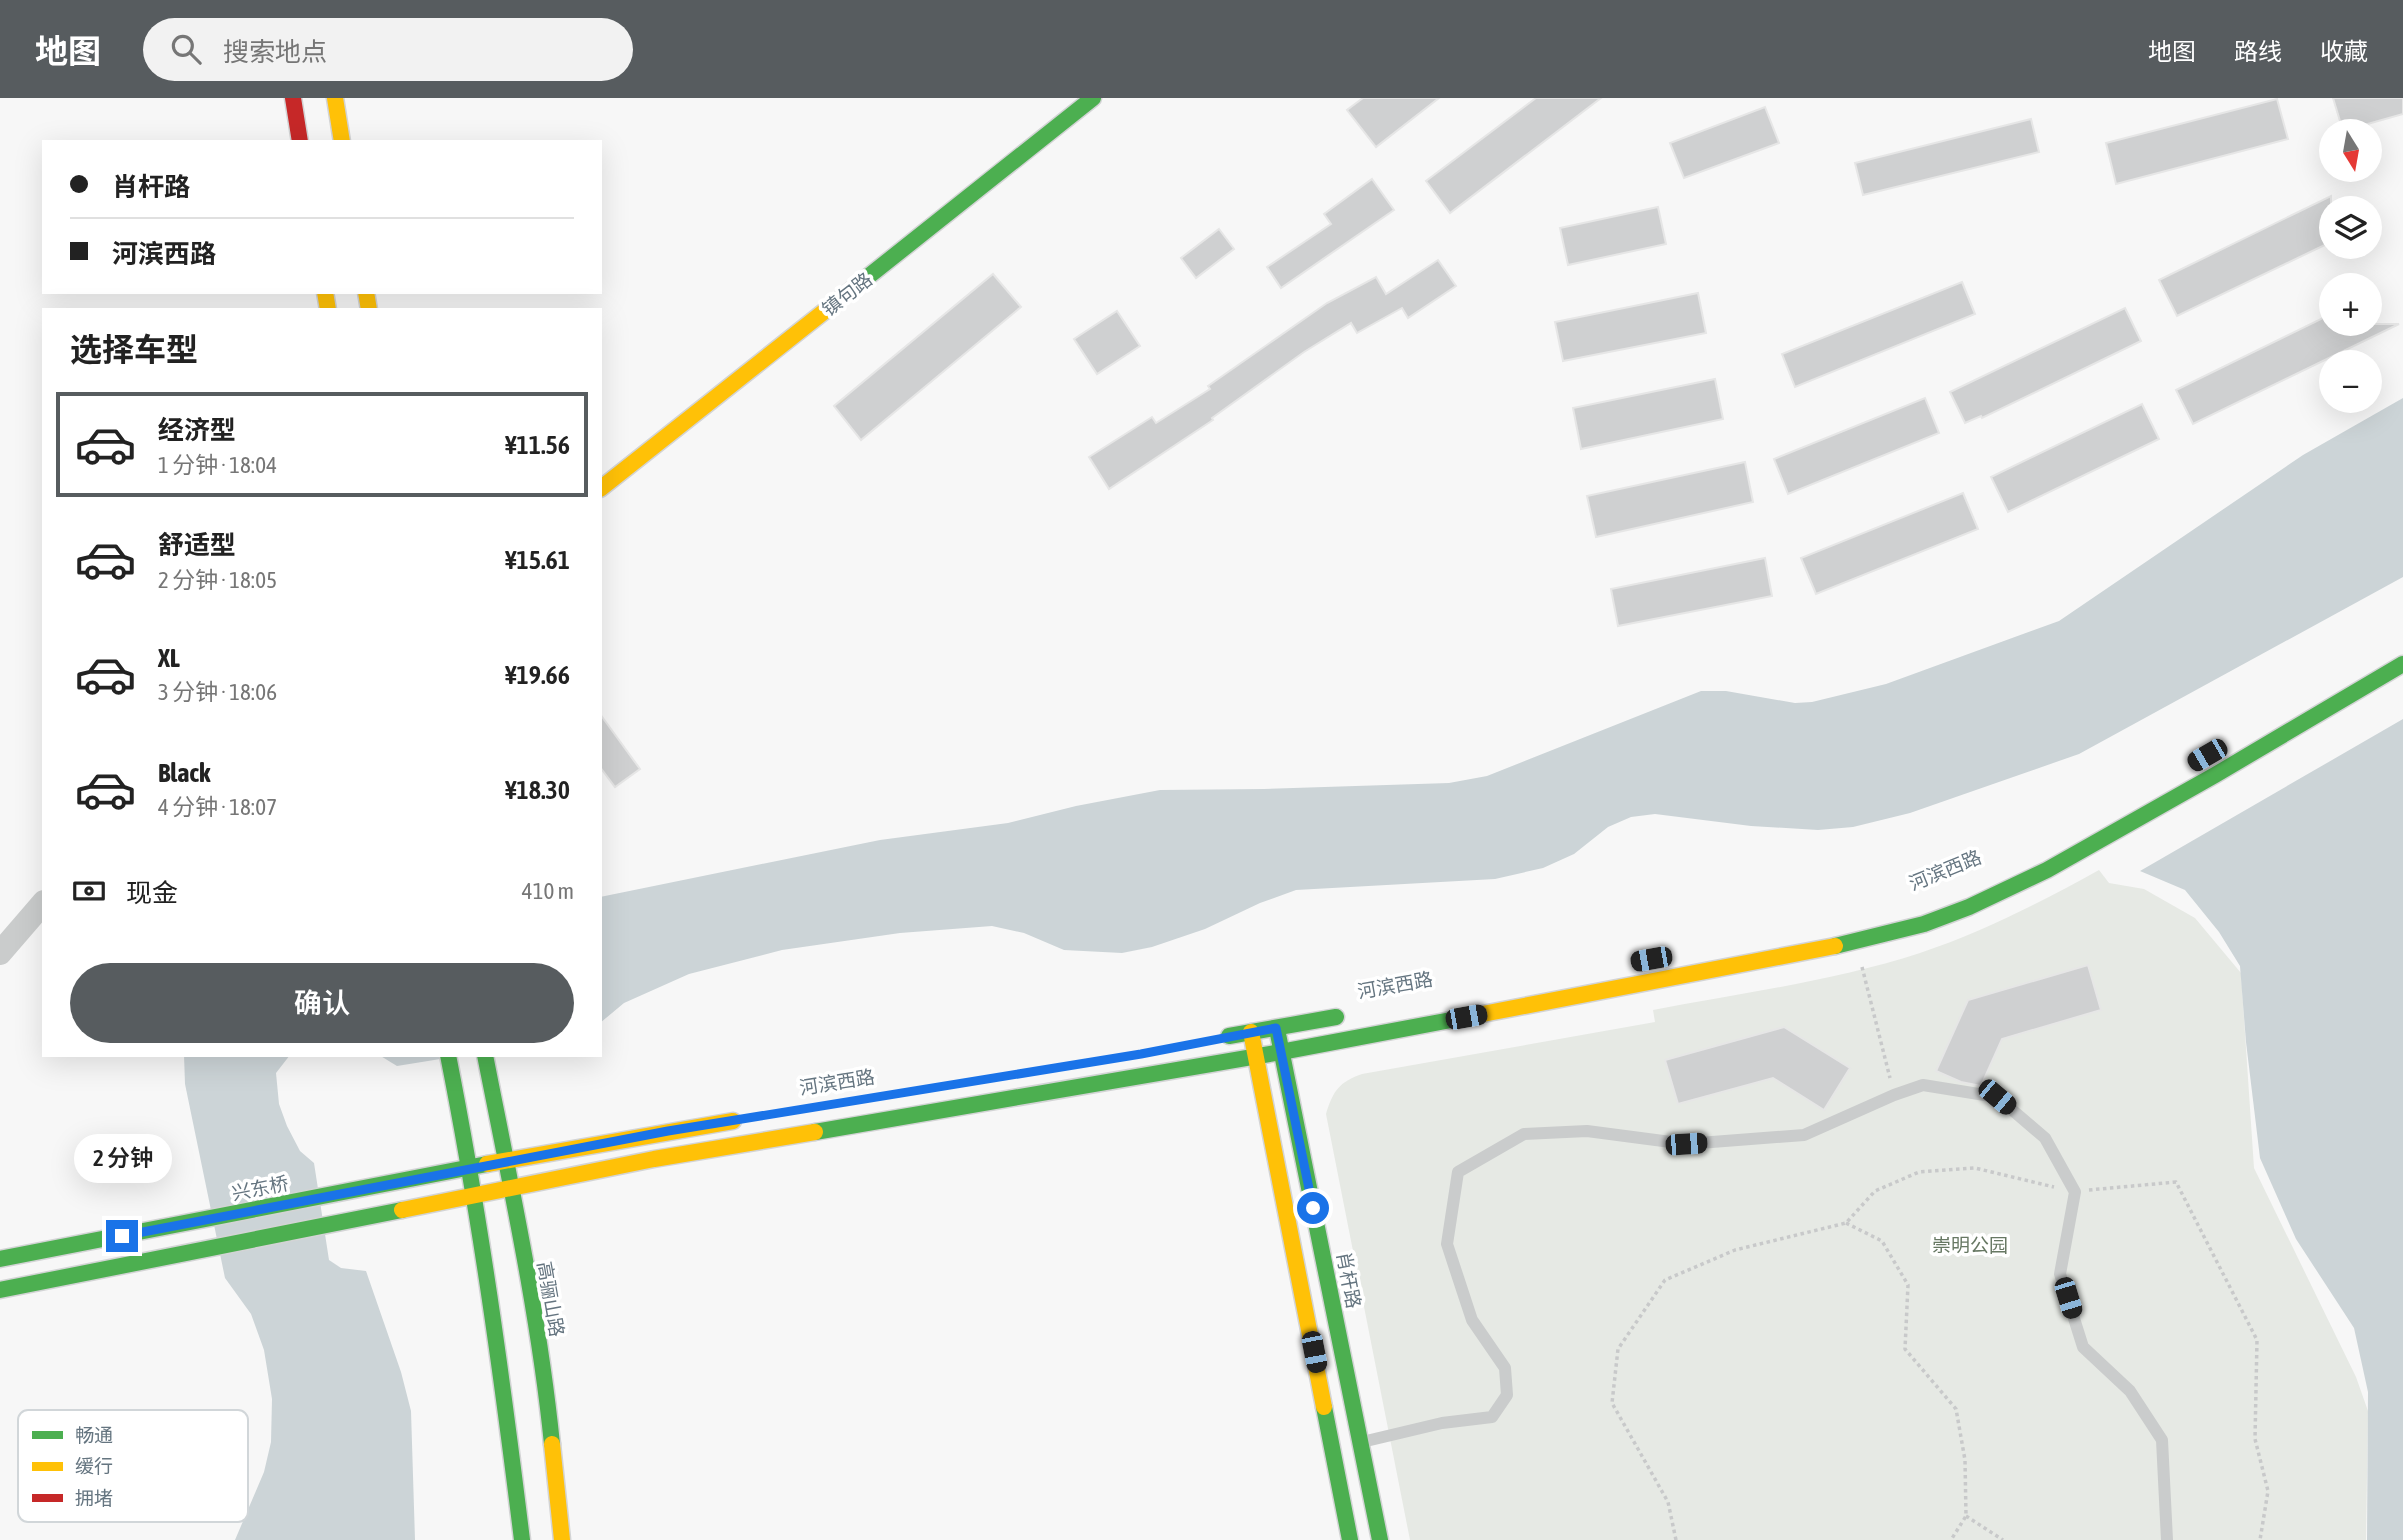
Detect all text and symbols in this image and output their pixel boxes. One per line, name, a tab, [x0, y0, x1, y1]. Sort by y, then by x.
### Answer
search box	[143, 18, 633, 81]
icon: search	[167, 30, 205, 68]
text: 地图	[35, 32, 101, 70]
text: 搜索地点	[223, 37, 327, 67]
text: 地图	[2148, 38, 2196, 65]
text: 路线	[2234, 38, 2282, 65]
text: 收藏	[2320, 38, 2368, 65]
north arrow	[2319, 119, 2382, 182]
map controls	[2319, 119, 2382, 413]
text: 肖杆路	[112, 172, 190, 202]
button: layers	[2319, 196, 2382, 259]
text: 河滨西路	[112, 239, 216, 269]
street label: 镇句路	[818, 268, 876, 320]
button: +	[2319, 273, 2382, 336]
text: 选择车型	[70, 331, 198, 368]
button: −	[2319, 350, 2382, 413]
icon: car	[74, 413, 137, 476]
text: 经济型	[158, 415, 236, 445]
text: ¥11.56	[505, 430, 570, 460]
text: 1 分钟 · 18:04	[158, 452, 277, 478]
icon: car	[74, 528, 137, 591]
text: 舒适型	[158, 530, 236, 560]
text: ¥15.61	[505, 545, 570, 575]
text: 2 分钟 · 18:05	[158, 567, 277, 593]
icon: car	[74, 643, 137, 706]
text: XL	[158, 643, 180, 673]
text: ¥19.66	[505, 660, 570, 690]
text: 3 分钟 · 18:06	[158, 679, 277, 705]
car	[2184, 735, 2231, 775]
icon: car	[74, 758, 137, 821]
text: Black	[158, 758, 210, 788]
text: ¥18.30	[505, 775, 570, 805]
text: 4 分钟 · 18:07	[158, 794, 277, 820]
street label: 河滨西路	[1906, 846, 1984, 894]
icon: cash	[70, 872, 108, 910]
text: 现金	[126, 878, 178, 908]
text: 410 m	[522, 878, 574, 904]
car	[1629, 945, 1674, 973]
button: 确认	[70, 963, 574, 1043]
street label: 河滨西路	[1356, 968, 1434, 1002]
car	[1444, 1003, 1489, 1031]
street label: 河滨西路	[798, 1065, 876, 1099]
car	[1975, 1075, 2020, 1119]
car	[1665, 1132, 1708, 1156]
callout: 2 分钟	[73, 1134, 171, 1184]
text: 2 分钟	[93, 1145, 153, 1171]
street label: 兴东桥	[230, 1172, 290, 1204]
route start	[1297, 1192, 1329, 1224]
route end	[106, 1220, 138, 1252]
park label: 崇明公园	[1932, 1234, 2008, 1256]
street label: 肖杆路	[1333, 1250, 1365, 1310]
street label: 高骊山路	[534, 1260, 568, 1338]
car	[2052, 1275, 2085, 1321]
car	[1300, 1329, 1329, 1375]
legend	[18, 1410, 248, 1522]
text: 畅通	[75, 1424, 113, 1446]
text: 缓行	[75, 1455, 113, 1477]
text: 拥堵	[75, 1487, 113, 1509]

